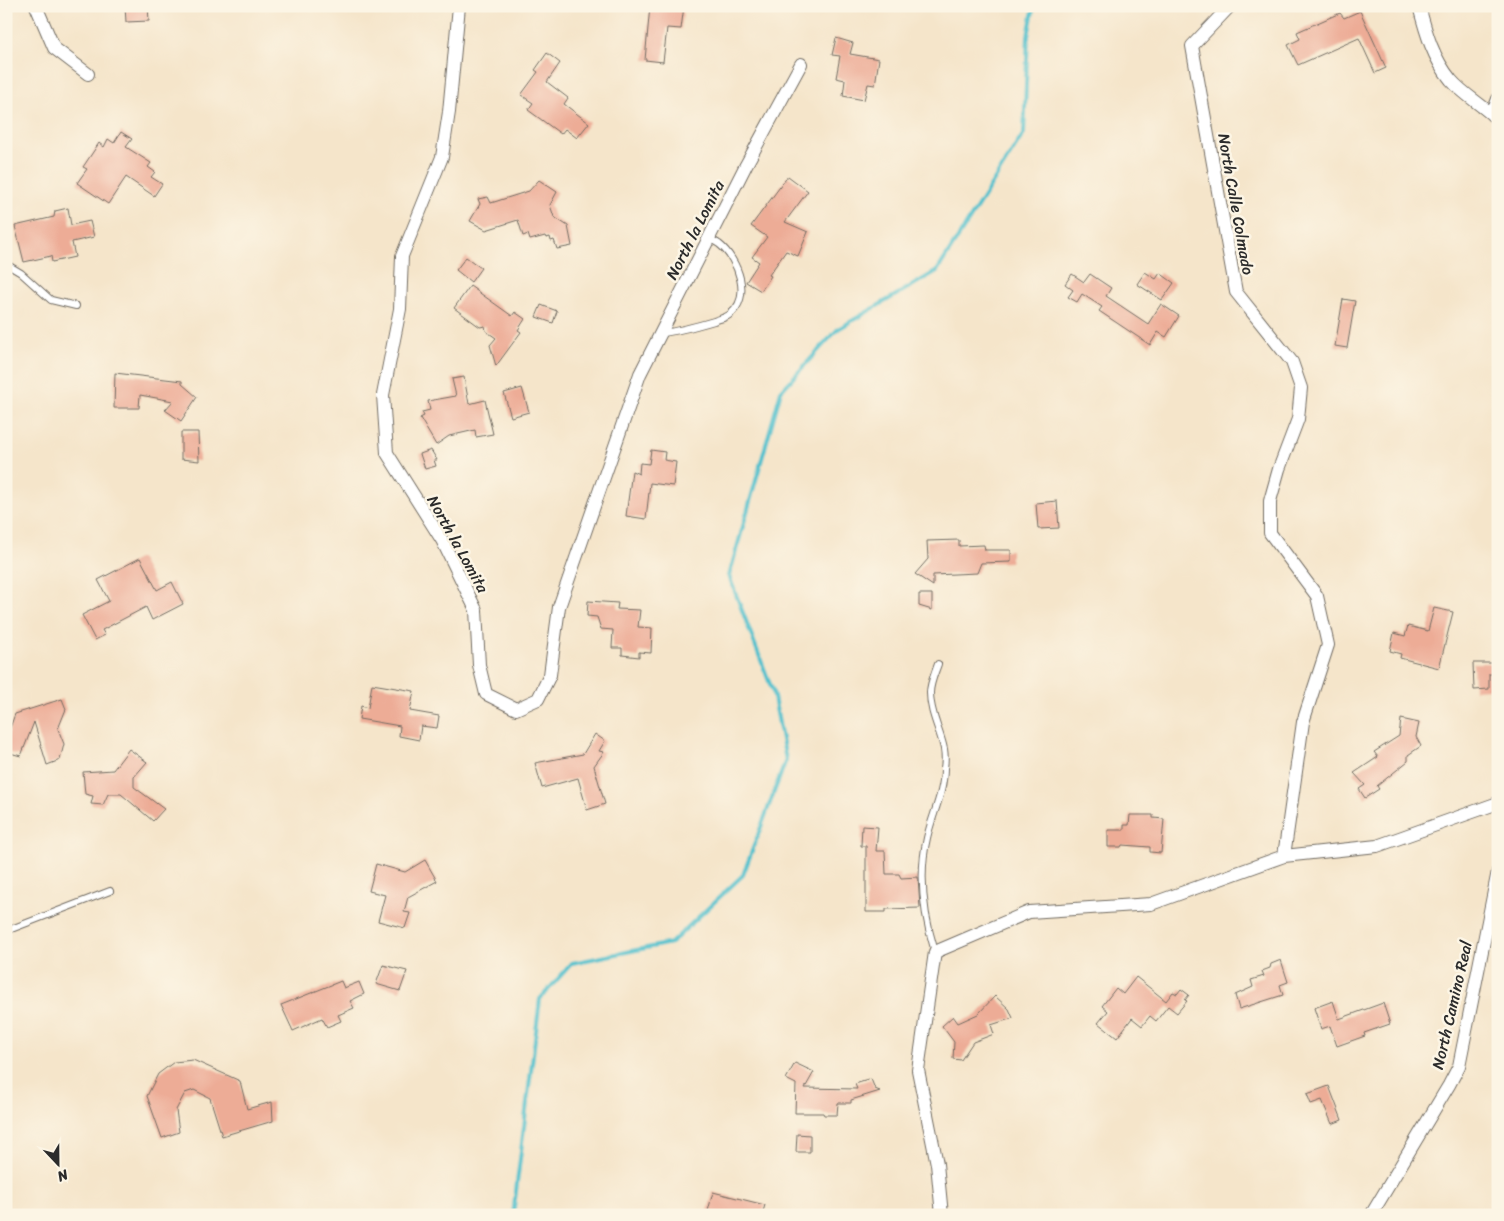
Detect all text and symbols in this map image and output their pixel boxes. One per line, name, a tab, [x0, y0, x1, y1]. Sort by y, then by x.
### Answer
street label: North Calle Colmado	[1209, 131, 1263, 277]
street label: North la Lomita	[657, 174, 733, 285]
street label: North la Lomita	[419, 489, 497, 599]
street label: North Camino Real	[1423, 937, 1481, 1072]
north arrow	[32, 1138, 82, 1188]
text: N	[53, 1162, 73, 1189]

